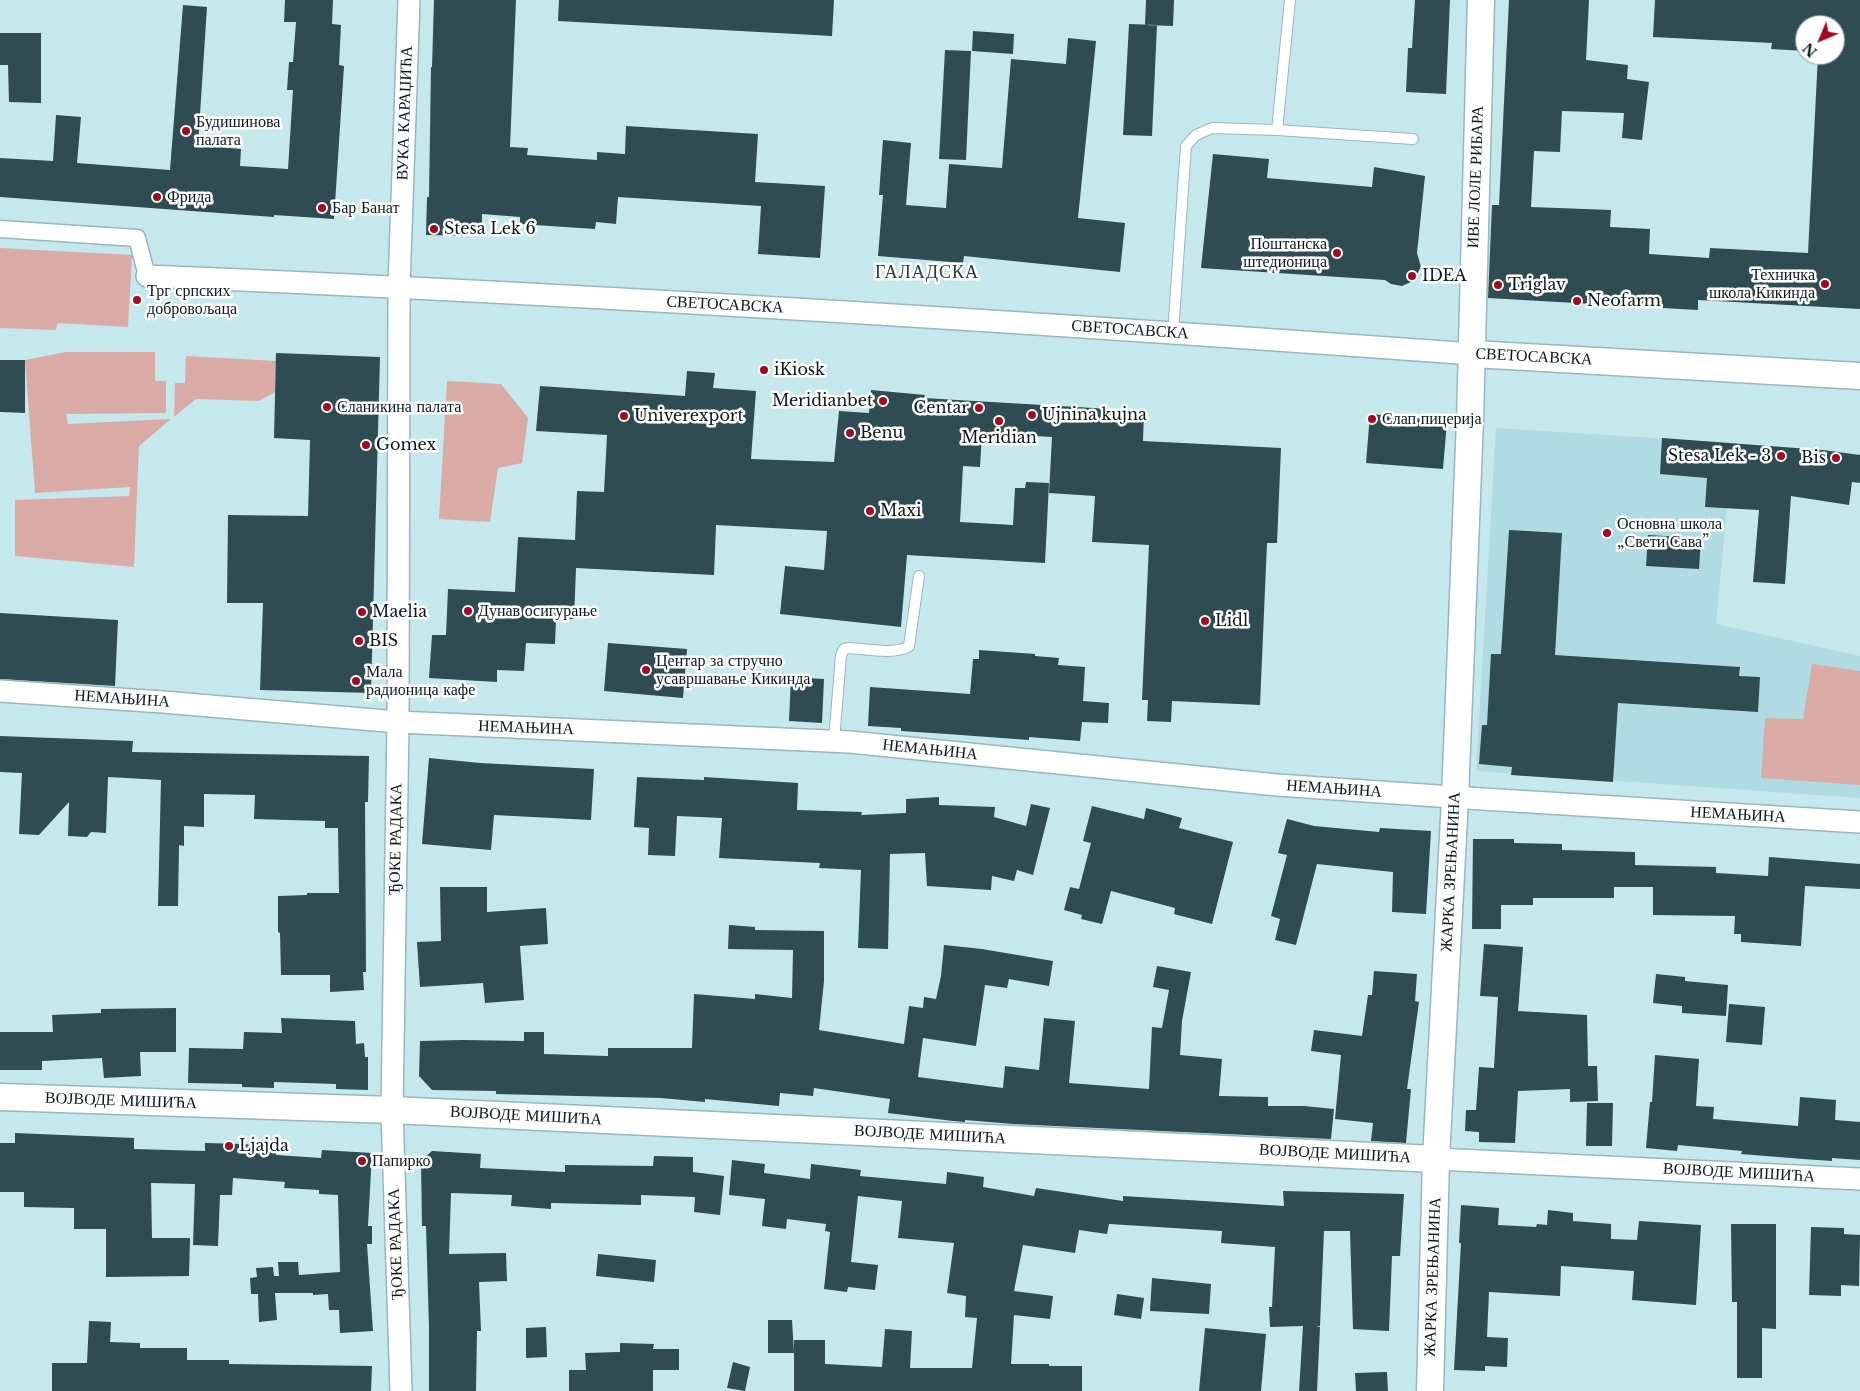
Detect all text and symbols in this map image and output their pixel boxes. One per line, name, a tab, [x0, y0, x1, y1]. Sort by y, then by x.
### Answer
north arrow	[1795, 15, 1845, 65]
text: N	[1799, 39, 1821, 61]
street label: ВУКА КАРАЏИЋА	[393, 45, 417, 181]
street label: ИВЕ ЛОЛЕ РИБАРА	[1464, 105, 1488, 249]
place label: Будишинова палата	[196, 112, 280, 150]
marker: Будишинова палата	[180, 125, 192, 137]
place label: Фрида	[167, 187, 211, 207]
marker: Фрида	[151, 191, 163, 203]
place label: Бар Банат	[332, 198, 399, 218]
marker: Бар Банат	[316, 202, 328, 214]
place label: Stesa Lek 6	[444, 219, 536, 239]
marker: Stesa Lek 6	[428, 223, 440, 235]
place label: Поштанска штедионица	[1243, 234, 1327, 272]
marker: Поштанска штедионица	[1331, 247, 1343, 259]
district label: ГАЛАДСКА	[874, 262, 980, 284]
place label: Техничка школа Кикинда	[1709, 265, 1815, 303]
place label: IDEA	[1422, 266, 1467, 286]
marker: IDEA	[1406, 270, 1418, 282]
place label: Triglav	[1508, 275, 1566, 295]
marker: Техничка школа Кикинда	[1819, 278, 1831, 290]
marker: Triglav	[1492, 279, 1504, 291]
place label: Трг српских добровољаца	[147, 281, 237, 319]
place label: Neofarm	[1587, 291, 1661, 311]
street label: СВЕТОСАВСКА	[666, 292, 784, 318]
marker: Трг српских добровољаца	[131, 294, 143, 306]
marker: Neofarm	[1571, 295, 1583, 307]
street label: СВЕТОСАВСКА	[1071, 316, 1189, 344]
street label: СВЕТОСАВСКА	[1475, 344, 1593, 370]
place label: iKiosk	[774, 360, 825, 380]
marker: iKiosk	[758, 364, 770, 376]
place label: Meridianbet	[772, 391, 873, 411]
marker: Meridianbet	[877, 395, 889, 407]
place label: Сланикина палата	[337, 397, 461, 417]
place label: Centar	[913, 398, 969, 418]
marker: Сланикина палата	[321, 401, 333, 413]
marker: Centar	[973, 402, 985, 414]
place label: Ujnina kujna	[1042, 405, 1147, 425]
place label: Univerexport	[634, 406, 744, 426]
marker: Ujnina kujna	[1026, 409, 1038, 421]
place label: Слап пицерија	[1382, 409, 1482, 429]
marker: Univerexport	[618, 410, 630, 422]
marker: Слап пицерија	[1366, 413, 1378, 425]
marker: Meridian	[993, 415, 1005, 427]
place label: Benu	[860, 423, 903, 443]
marker: Benu	[844, 427, 856, 439]
place label: Meridian	[961, 428, 1037, 448]
place label: Gomex	[376, 435, 436, 455]
marker: Gomex	[360, 439, 372, 451]
place label: Stesa Lek - 3	[1668, 446, 1771, 466]
place label: Bis	[1801, 448, 1826, 468]
marker: Stesa Lek - 3	[1775, 450, 1787, 462]
marker: Bis	[1830, 452, 1842, 464]
place label: Maxi	[880, 501, 922, 521]
marker: Maxi	[864, 505, 876, 517]
place label: Основна школа „Свети Сава”	[1617, 514, 1722, 552]
marker: Основна школа „Свети Сава”	[1601, 527, 1613, 539]
place label: Дунав осигурање	[478, 601, 597, 621]
place label: Maelia	[372, 602, 427, 622]
marker: Дунав осигурање	[462, 605, 474, 617]
marker: Maelia	[356, 606, 368, 618]
place label: Lidl	[1215, 611, 1248, 631]
marker: Lidl	[1199, 615, 1211, 627]
place label: BIS	[369, 631, 398, 651]
marker: BIS	[353, 635, 365, 647]
place label: Центар за стручно усавршавање Кикинда	[656, 651, 810, 689]
place label: Мала радионица кафе	[366, 662, 475, 700]
marker: Центар за стручно усавршавање Кикинда	[640, 664, 652, 676]
marker: Мала радионица кафе	[350, 675, 362, 687]
street label: НЕМАЊИНА	[74, 686, 170, 712]
street label: НЕМАЊИНА	[478, 717, 574, 739]
street label: НЕМАЊИНА	[881, 735, 979, 765]
street label: НЕМАЊИНА	[1286, 776, 1382, 802]
street label: ЂОКЕ РАДАКА	[385, 783, 407, 895]
street label: ЖАРКА ЗРЕЊАНИНА	[1437, 792, 1465, 952]
street label: НЕМАЊИНА	[1690, 803, 1786, 827]
street label: ВОЈВОДЕ МИШИЋА	[45, 1089, 197, 1113]
street label: ВОЈВОДЕ МИШИЋА	[450, 1102, 602, 1130]
street label: ВОЈВОДЕ МИШИЋА	[854, 1121, 1006, 1149]
place label: Ljajda	[239, 1136, 289, 1156]
marker: Ljajda	[223, 1140, 235, 1152]
street label: ВОЈВОДЕ МИШИЋА	[1259, 1140, 1411, 1168]
place label: Папирко	[372, 1151, 431, 1171]
marker: Папирко	[356, 1155, 368, 1167]
street label: ВОЈВОДЕ МИШИЋА	[1663, 1159, 1815, 1187]
street label: ЂОКЕ РАДАКА	[384, 1188, 408, 1300]
street label: ЖАРКА ЗРЕЊАНИНА	[1421, 1197, 1445, 1357]

